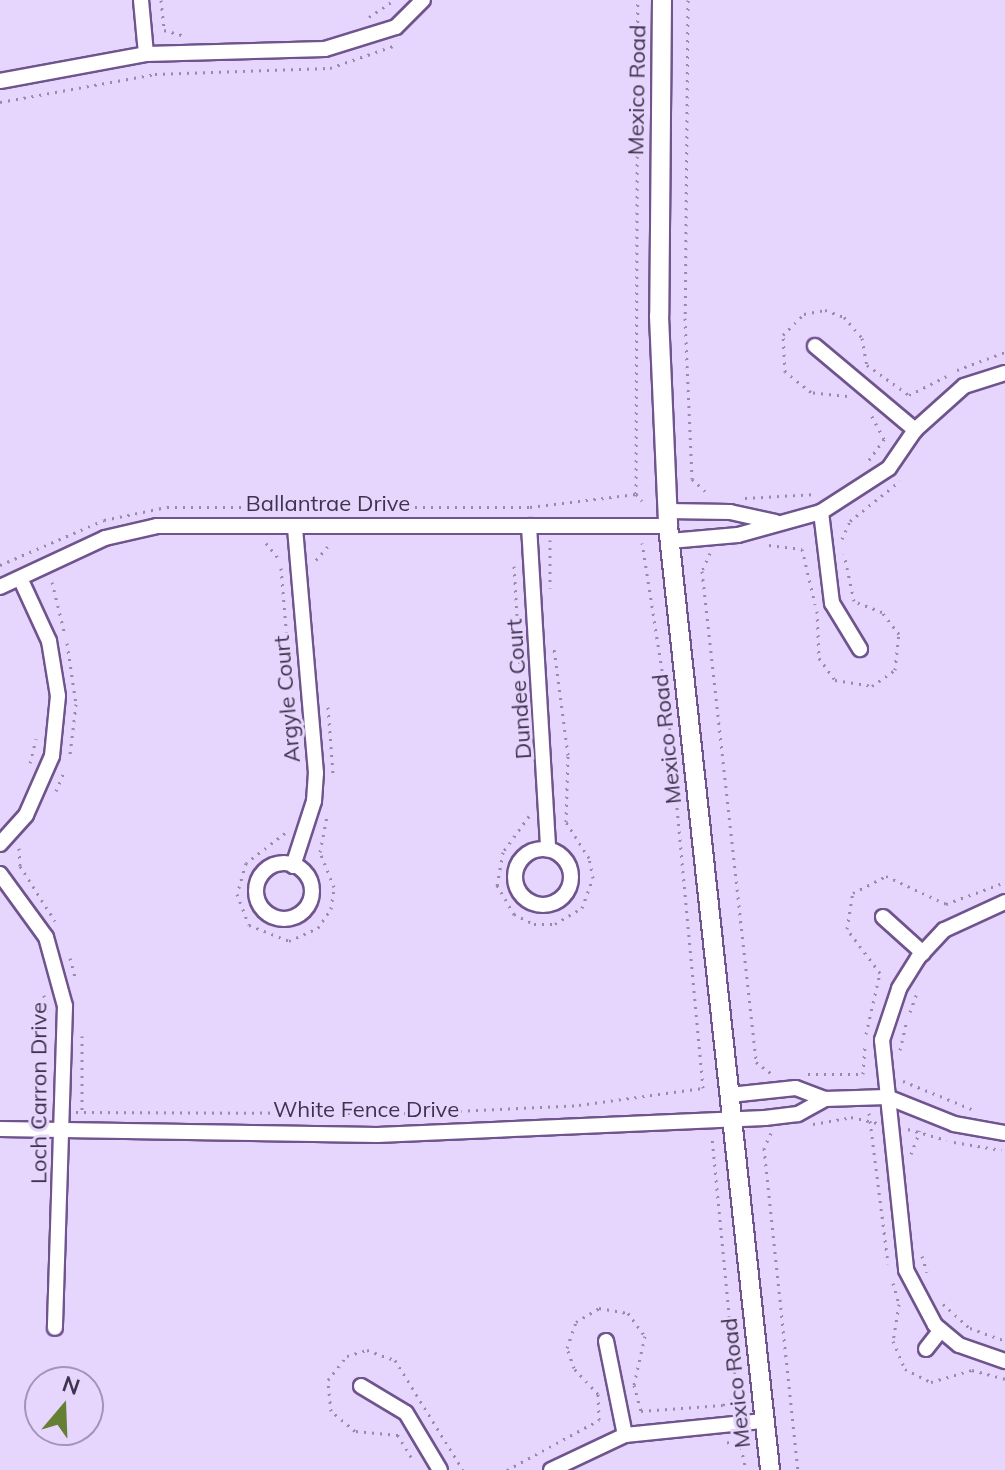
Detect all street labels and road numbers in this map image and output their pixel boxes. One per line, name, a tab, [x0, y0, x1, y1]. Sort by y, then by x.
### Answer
street label: Mexico Road	[623, 24, 651, 156]
street label: Ballantrae Drive	[246, 491, 410, 517]
street label: Dundee Court	[501, 618, 537, 760]
street label: Argyle Court	[268, 634, 306, 764]
street label: Mexico Road	[647, 673, 687, 805]
street label: Loch Carron Drive	[26, 1002, 52, 1184]
street label: White Fence Drive	[273, 1097, 459, 1123]
street label: Mexico Road	[716, 1317, 756, 1449]

